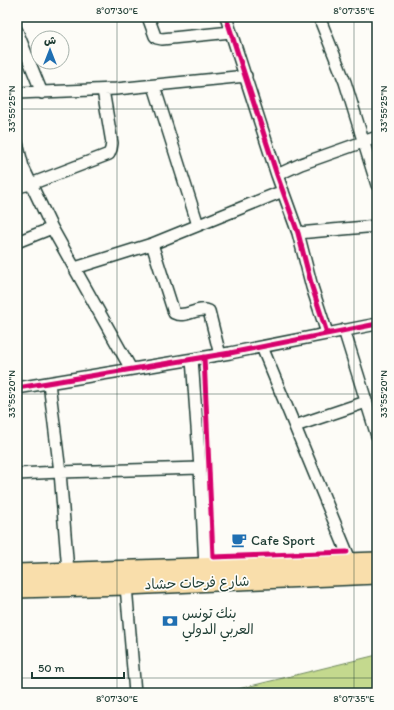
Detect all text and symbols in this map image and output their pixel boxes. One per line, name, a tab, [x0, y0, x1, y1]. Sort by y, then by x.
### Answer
text: 8°07'30"E	[96, 4, 139, 17]
text: 8°07'35"E	[333, 4, 375, 17]
north arrow	[30, 30, 70, 70]
text: ش	[44, 34, 56, 47]
text: 33°55'25"N	[5, 85, 18, 133]
text: 33°55'25"N	[377, 85, 390, 133]
text: 33°55'20"N	[5, 370, 18, 418]
text: 33°55'20"N	[377, 370, 390, 418]
cafe icon: Cafe Sport	[230, 531, 248, 549]
place label: Cafe Sport	[251, 532, 315, 549]
street label: شارع فرحات حشاد	[144, 573, 250, 594]
place label: بنك تونس العربي الدولي	[182, 605, 254, 642]
bank icon: بنك تونس العربي الدولي	[161, 612, 179, 630]
scale bar	[32, 654, 124, 680]
text: 50 m	[38, 661, 64, 675]
text: 8°07'30"E	[96, 692, 139, 705]
text: 8°07'35"E	[333, 692, 375, 705]

